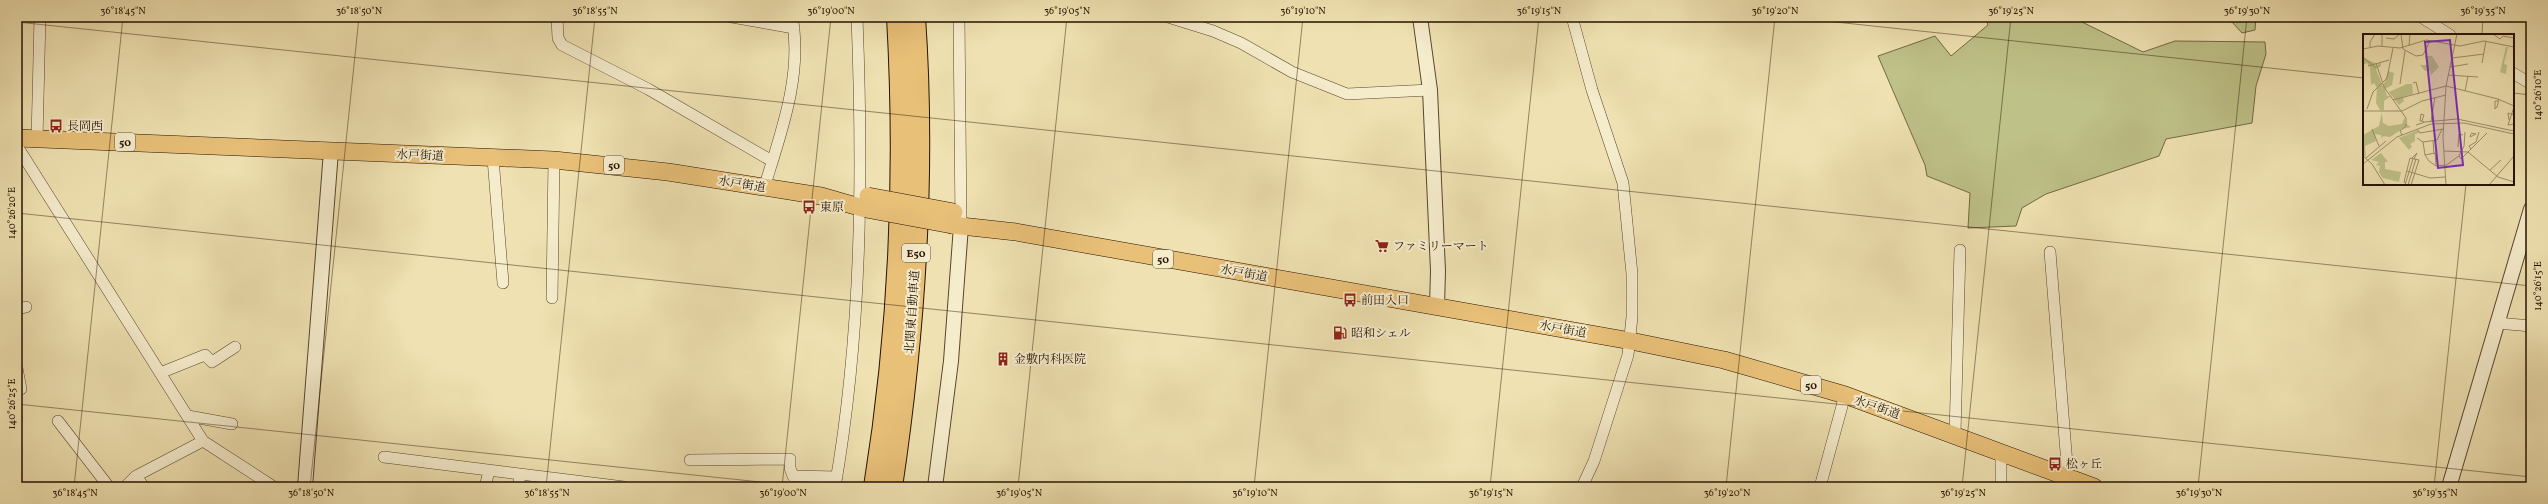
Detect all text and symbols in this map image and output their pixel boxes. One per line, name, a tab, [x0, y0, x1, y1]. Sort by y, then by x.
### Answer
text: 36°18'45"N	[100, 4, 146, 18]
text: 36°18'50"N	[336, 4, 383, 18]
text: 36°18'55"N	[572, 4, 618, 18]
text: 36°19'00"N	[807, 4, 855, 18]
text: 36°19'05"N	[1044, 4, 1091, 18]
text: 36°19'10"N	[1280, 4, 1326, 18]
text: 36°19'15"N	[1517, 4, 1562, 18]
text: 36°19'20"N	[1752, 4, 1799, 18]
text: 36°19'25"N	[1988, 4, 2034, 18]
text: 36°19'30"N	[2224, 4, 2271, 18]
text: 36°19'35"N	[2460, 4, 2506, 18]
inset map	[2363, 34, 2514, 185]
text: 140°26'10"E	[2531, 70, 2545, 120]
bus stop icon: 長岡西	[48, 118, 64, 134]
place label: 長岡西	[67, 119, 103, 135]
road number: 50	[115, 133, 135, 151]
street label: 水戸街道	[396, 147, 444, 165]
road number: 50	[604, 156, 624, 174]
street label: 水戸街道	[717, 173, 767, 197]
text: 140°26'20"E	[5, 187, 19, 239]
bus stop icon: 東原	[801, 199, 817, 215]
place label: 東原	[820, 200, 844, 216]
supermarket icon: ファミリーマート	[1374, 238, 1390, 254]
place label: ファミリーマート	[1393, 239, 1489, 255]
road number: E50	[902, 244, 930, 262]
road number: 50	[1153, 250, 1173, 268]
text: 140°26'15"E	[2531, 261, 2545, 311]
street label: 水戸街道	[1219, 262, 1269, 286]
street label: 北関東自動車道	[902, 270, 924, 355]
bus stop icon: 前田入口	[1342, 292, 1358, 308]
place label: 前田入口	[1361, 293, 1409, 309]
street label: 水戸街道	[1538, 318, 1588, 342]
fuel station icon: 昭和シェル	[1332, 325, 1348, 341]
place label: 昭和シェル	[1351, 326, 1411, 342]
building icon: 金敷内科医院	[995, 351, 1011, 367]
place label: 金敷内科医院	[1014, 352, 1086, 368]
road number: 50	[1801, 376, 1821, 394]
text: 140°26'25"E	[5, 378, 19, 430]
street label: 水戸街道	[1851, 393, 1902, 423]
bus stop icon: 松ヶ丘	[2047, 456, 2063, 472]
place label: 松ヶ丘	[2066, 457, 2102, 473]
text: 36°18'45"N	[52, 486, 98, 500]
text: 36°18'50"N	[288, 486, 335, 500]
text: 36°18'55"N	[524, 486, 570, 500]
text: 36°19'00"N	[759, 486, 807, 500]
text: 36°19'05"N	[996, 486, 1043, 500]
text: 36°19'10"N	[1232, 486, 1278, 500]
text: 36°19'15"N	[1469, 486, 1514, 500]
text: 36°19'20"N	[1704, 486, 1751, 500]
text: 36°19'25"N	[1940, 486, 1986, 500]
text: 36°19'30"N	[2176, 486, 2223, 500]
text: 36°19'35"N	[2412, 486, 2458, 500]

